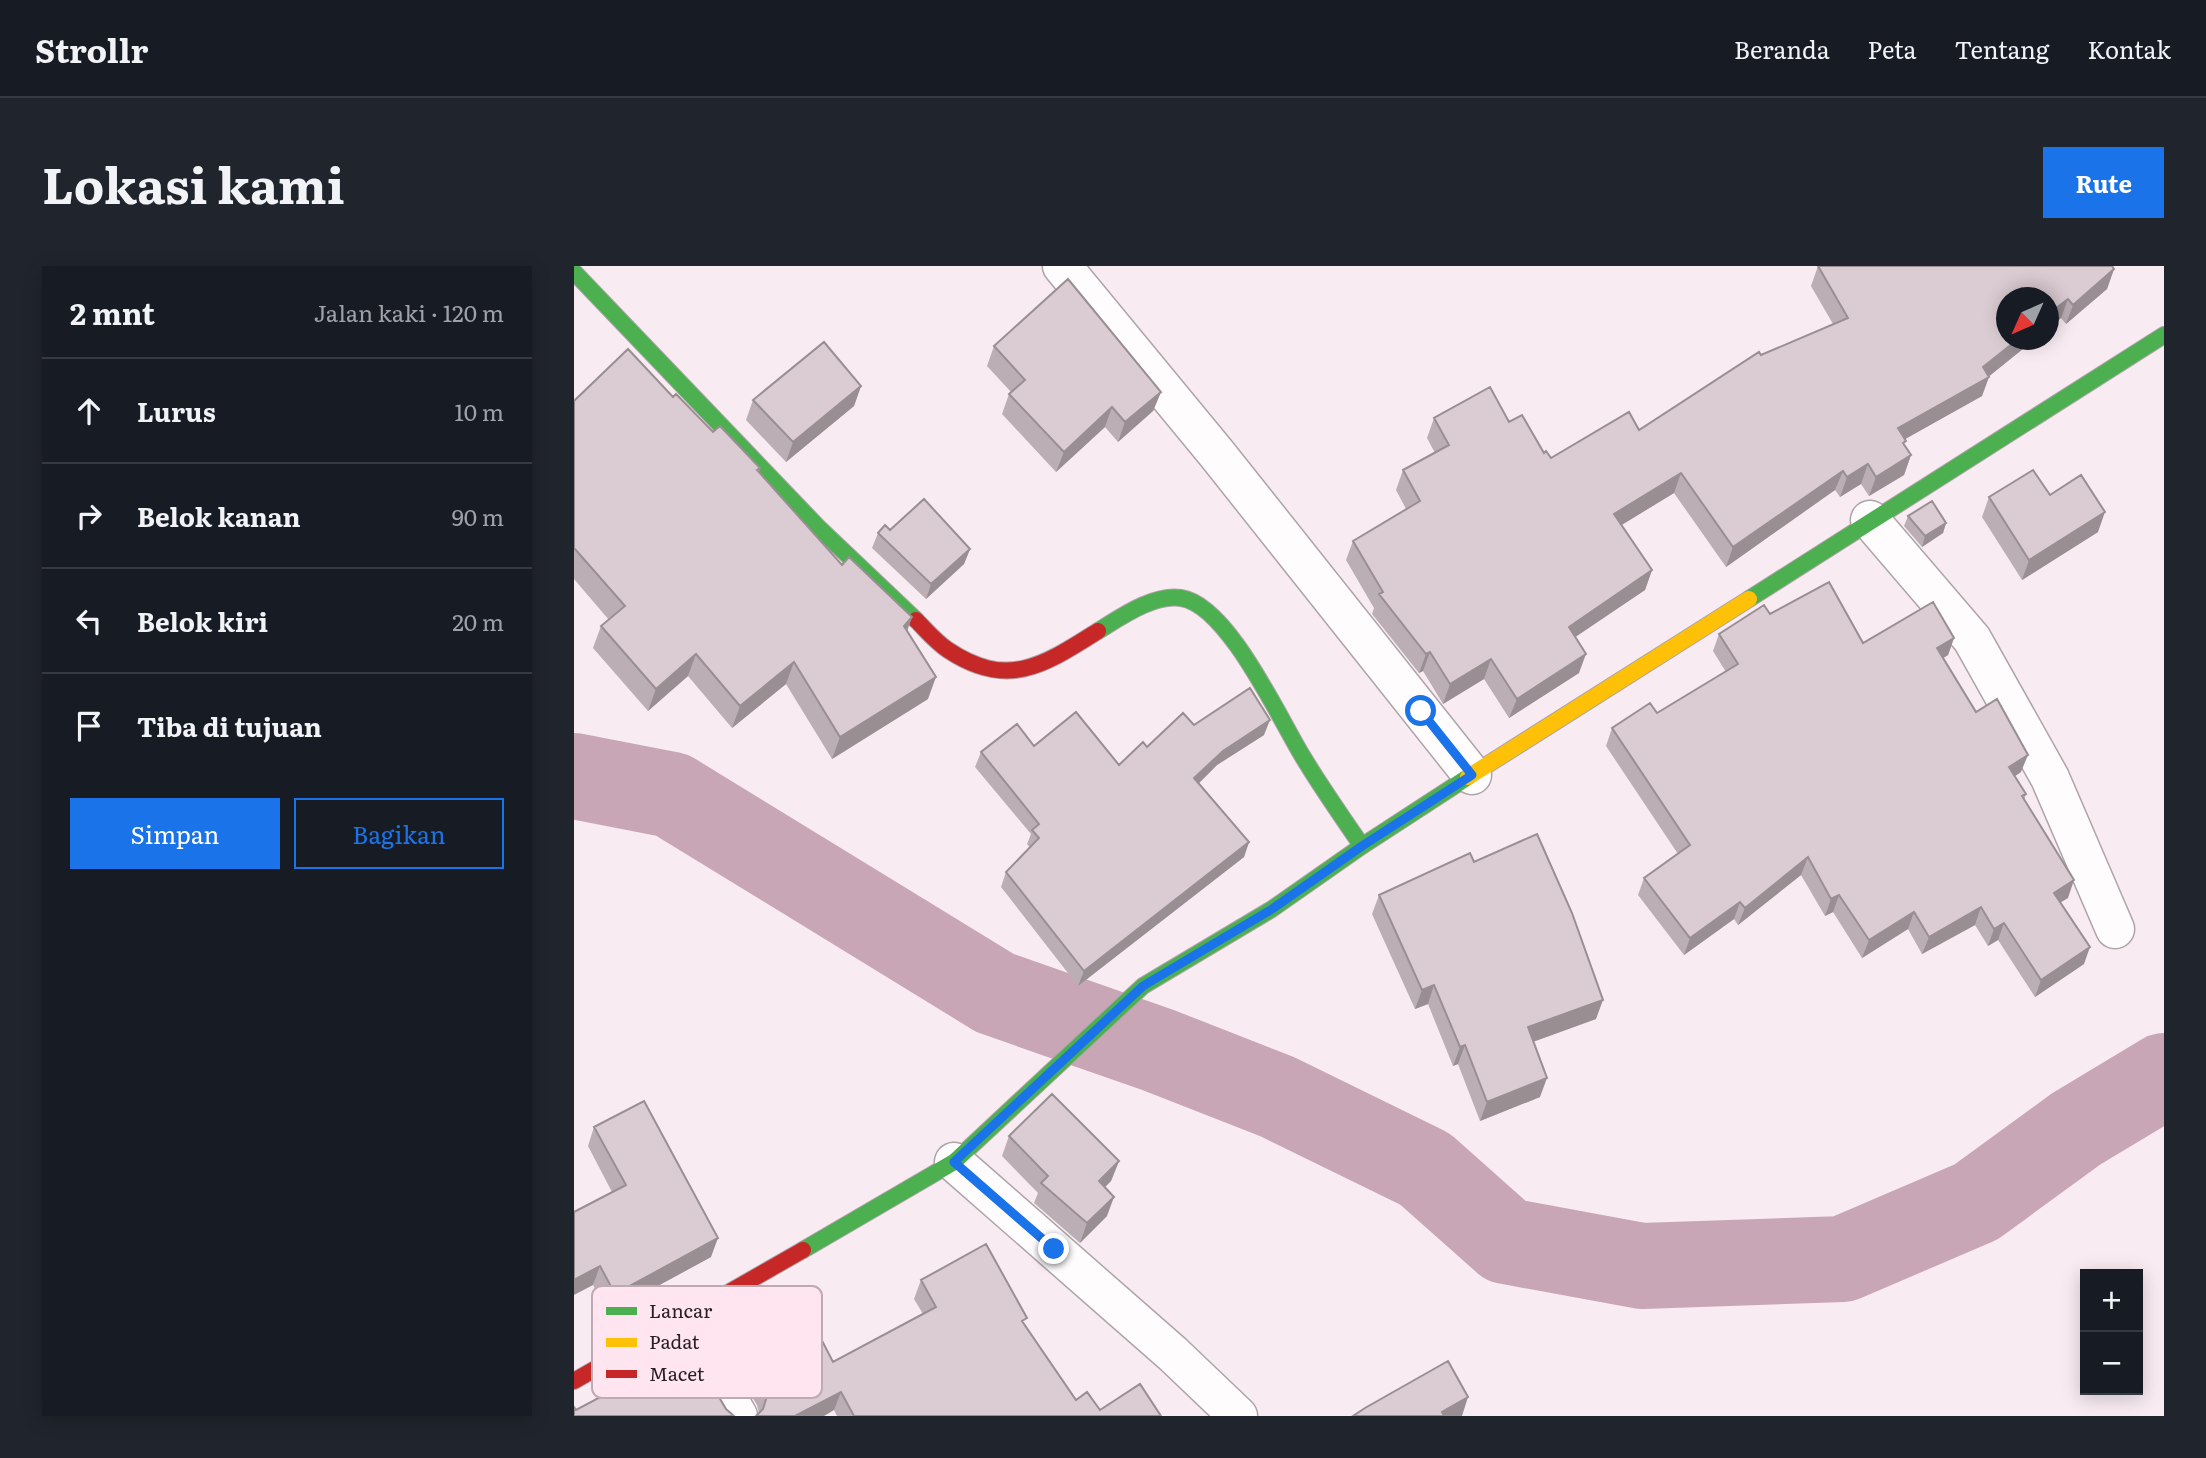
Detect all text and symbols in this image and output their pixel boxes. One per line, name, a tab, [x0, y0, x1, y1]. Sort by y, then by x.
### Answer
text: Strollr	[35, 24, 149, 73]
text: Beranda	[1734, 31, 1830, 66]
text: Peta	[1868, 31, 1917, 66]
text: Tentang	[1955, 31, 2049, 66]
text: Kontak	[2087, 31, 2171, 66]
text: Lokasi kami	[42, 146, 345, 219]
button: Rute	[2043, 147, 2164, 218]
north arrow	[1996, 287, 2059, 350]
text: 2 mnt	[70, 290, 155, 334]
text: Jalan kaki · 120 m	[314, 295, 504, 329]
text: Lurus	[137, 391, 216, 430]
icon: ahead	[70, 392, 108, 430]
text: 10 m	[454, 394, 504, 428]
text: Belok kanan	[137, 496, 301, 535]
icon: right	[70, 497, 108, 535]
text: 90 m	[452, 499, 504, 533]
text: Belok kiri	[137, 601, 268, 640]
icon: left	[70, 602, 108, 640]
text: 20 m	[452, 604, 504, 638]
route start	[1405, 695, 1436, 726]
text: Tiba di tujuan	[137, 706, 322, 745]
icon: arrive	[70, 707, 108, 745]
button: Simpan	[70, 798, 280, 869]
button: Bagikan	[294, 798, 504, 869]
route end	[1038, 1233, 1069, 1264]
map controls	[2080, 1269, 2143, 1395]
button: +	[2080, 1269, 2143, 1332]
legend	[592, 1286, 822, 1398]
text: Lancar	[649, 1296, 712, 1324]
text: Padat	[649, 1327, 700, 1355]
button: −	[2080, 1332, 2143, 1395]
text: Macet	[649, 1359, 705, 1387]

